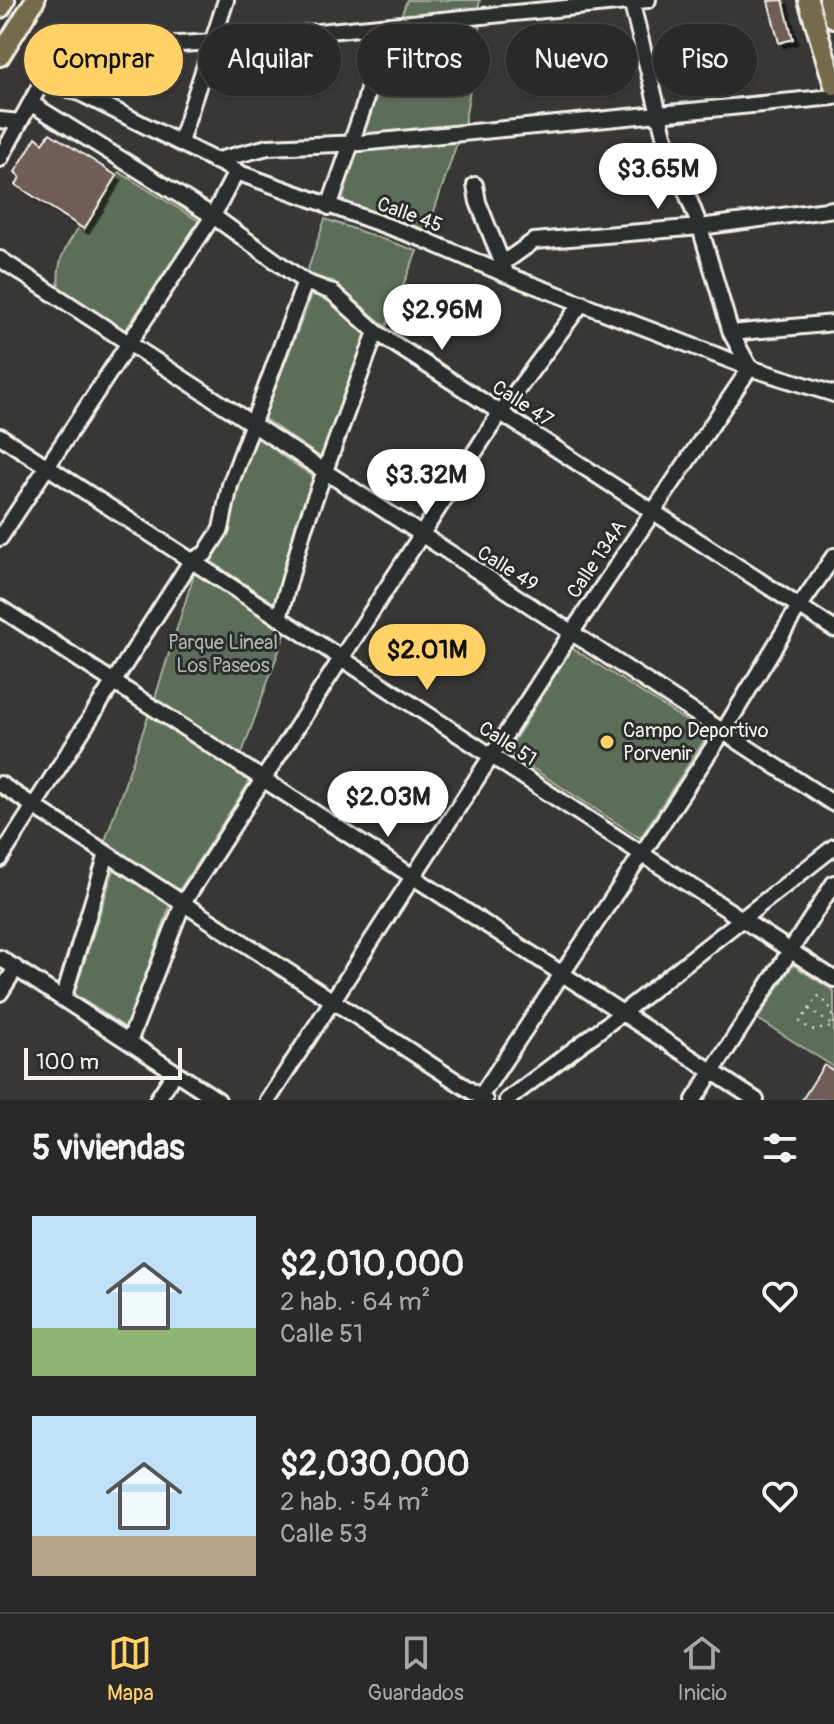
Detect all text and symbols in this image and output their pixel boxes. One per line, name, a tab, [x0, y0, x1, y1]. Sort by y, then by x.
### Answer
chip: Comprar	[24, 24, 183, 96]
chip: Alquilar	[199, 24, 341, 96]
chip: Filtros	[357, 24, 490, 96]
chip: Nuevo	[506, 24, 637, 96]
chip: Piso	[653, 24, 757, 96]
pin: $3.65M	[593, 143, 723, 211]
text: $3.65M	[617, 153, 699, 185]
street label: Calle 45	[374, 191, 446, 238]
pin: $2.96M	[377, 284, 507, 352]
text: $2.96M	[401, 294, 483, 326]
street label: Calle 47	[488, 375, 558, 433]
pin: $3.32M	[361, 449, 491, 517]
text: $3.32M	[385, 459, 467, 491]
street label: Calle 134A	[561, 515, 632, 603]
street label: Calle 49	[473, 540, 543, 597]
pin: $2.01M	[362, 624, 492, 692]
park label: Parque Lineal Los Paseos	[168, 630, 278, 678]
text: $2.01M	[387, 634, 467, 666]
street label: Calle 51	[474, 715, 541, 771]
place label: Campo Deportivo Porvenir	[623, 718, 769, 766]
marker: Campo Deportivo Porvenir	[598, 733, 616, 751]
pin: $2.03M	[323, 771, 453, 839]
text: $2.03M	[345, 781, 431, 813]
scale bar	[24, 1044, 182, 1080]
text: 100 m	[36, 1048, 99, 1076]
icon: filters	[758, 1126, 802, 1170]
text: 5 viviendas	[32, 1127, 185, 1170]
text: $2,010,000	[280, 1243, 464, 1286]
icon: home	[96, 1248, 192, 1344]
icon: heart	[758, 1274, 802, 1318]
text: 2 hab. · 64 m²	[280, 1286, 430, 1318]
text: Calle 51	[280, 1318, 363, 1350]
text: $2,030,000	[280, 1443, 470, 1486]
icon: home	[96, 1448, 192, 1544]
icon: heart	[758, 1474, 802, 1518]
text: 2 hab. · 54 m²	[280, 1486, 429, 1518]
text: Calle 53	[280, 1518, 368, 1550]
tab: Mapa	[107, 1631, 154, 1707]
tab: Guardados	[367, 1631, 464, 1707]
tab: Inicio	[678, 1631, 727, 1707]

